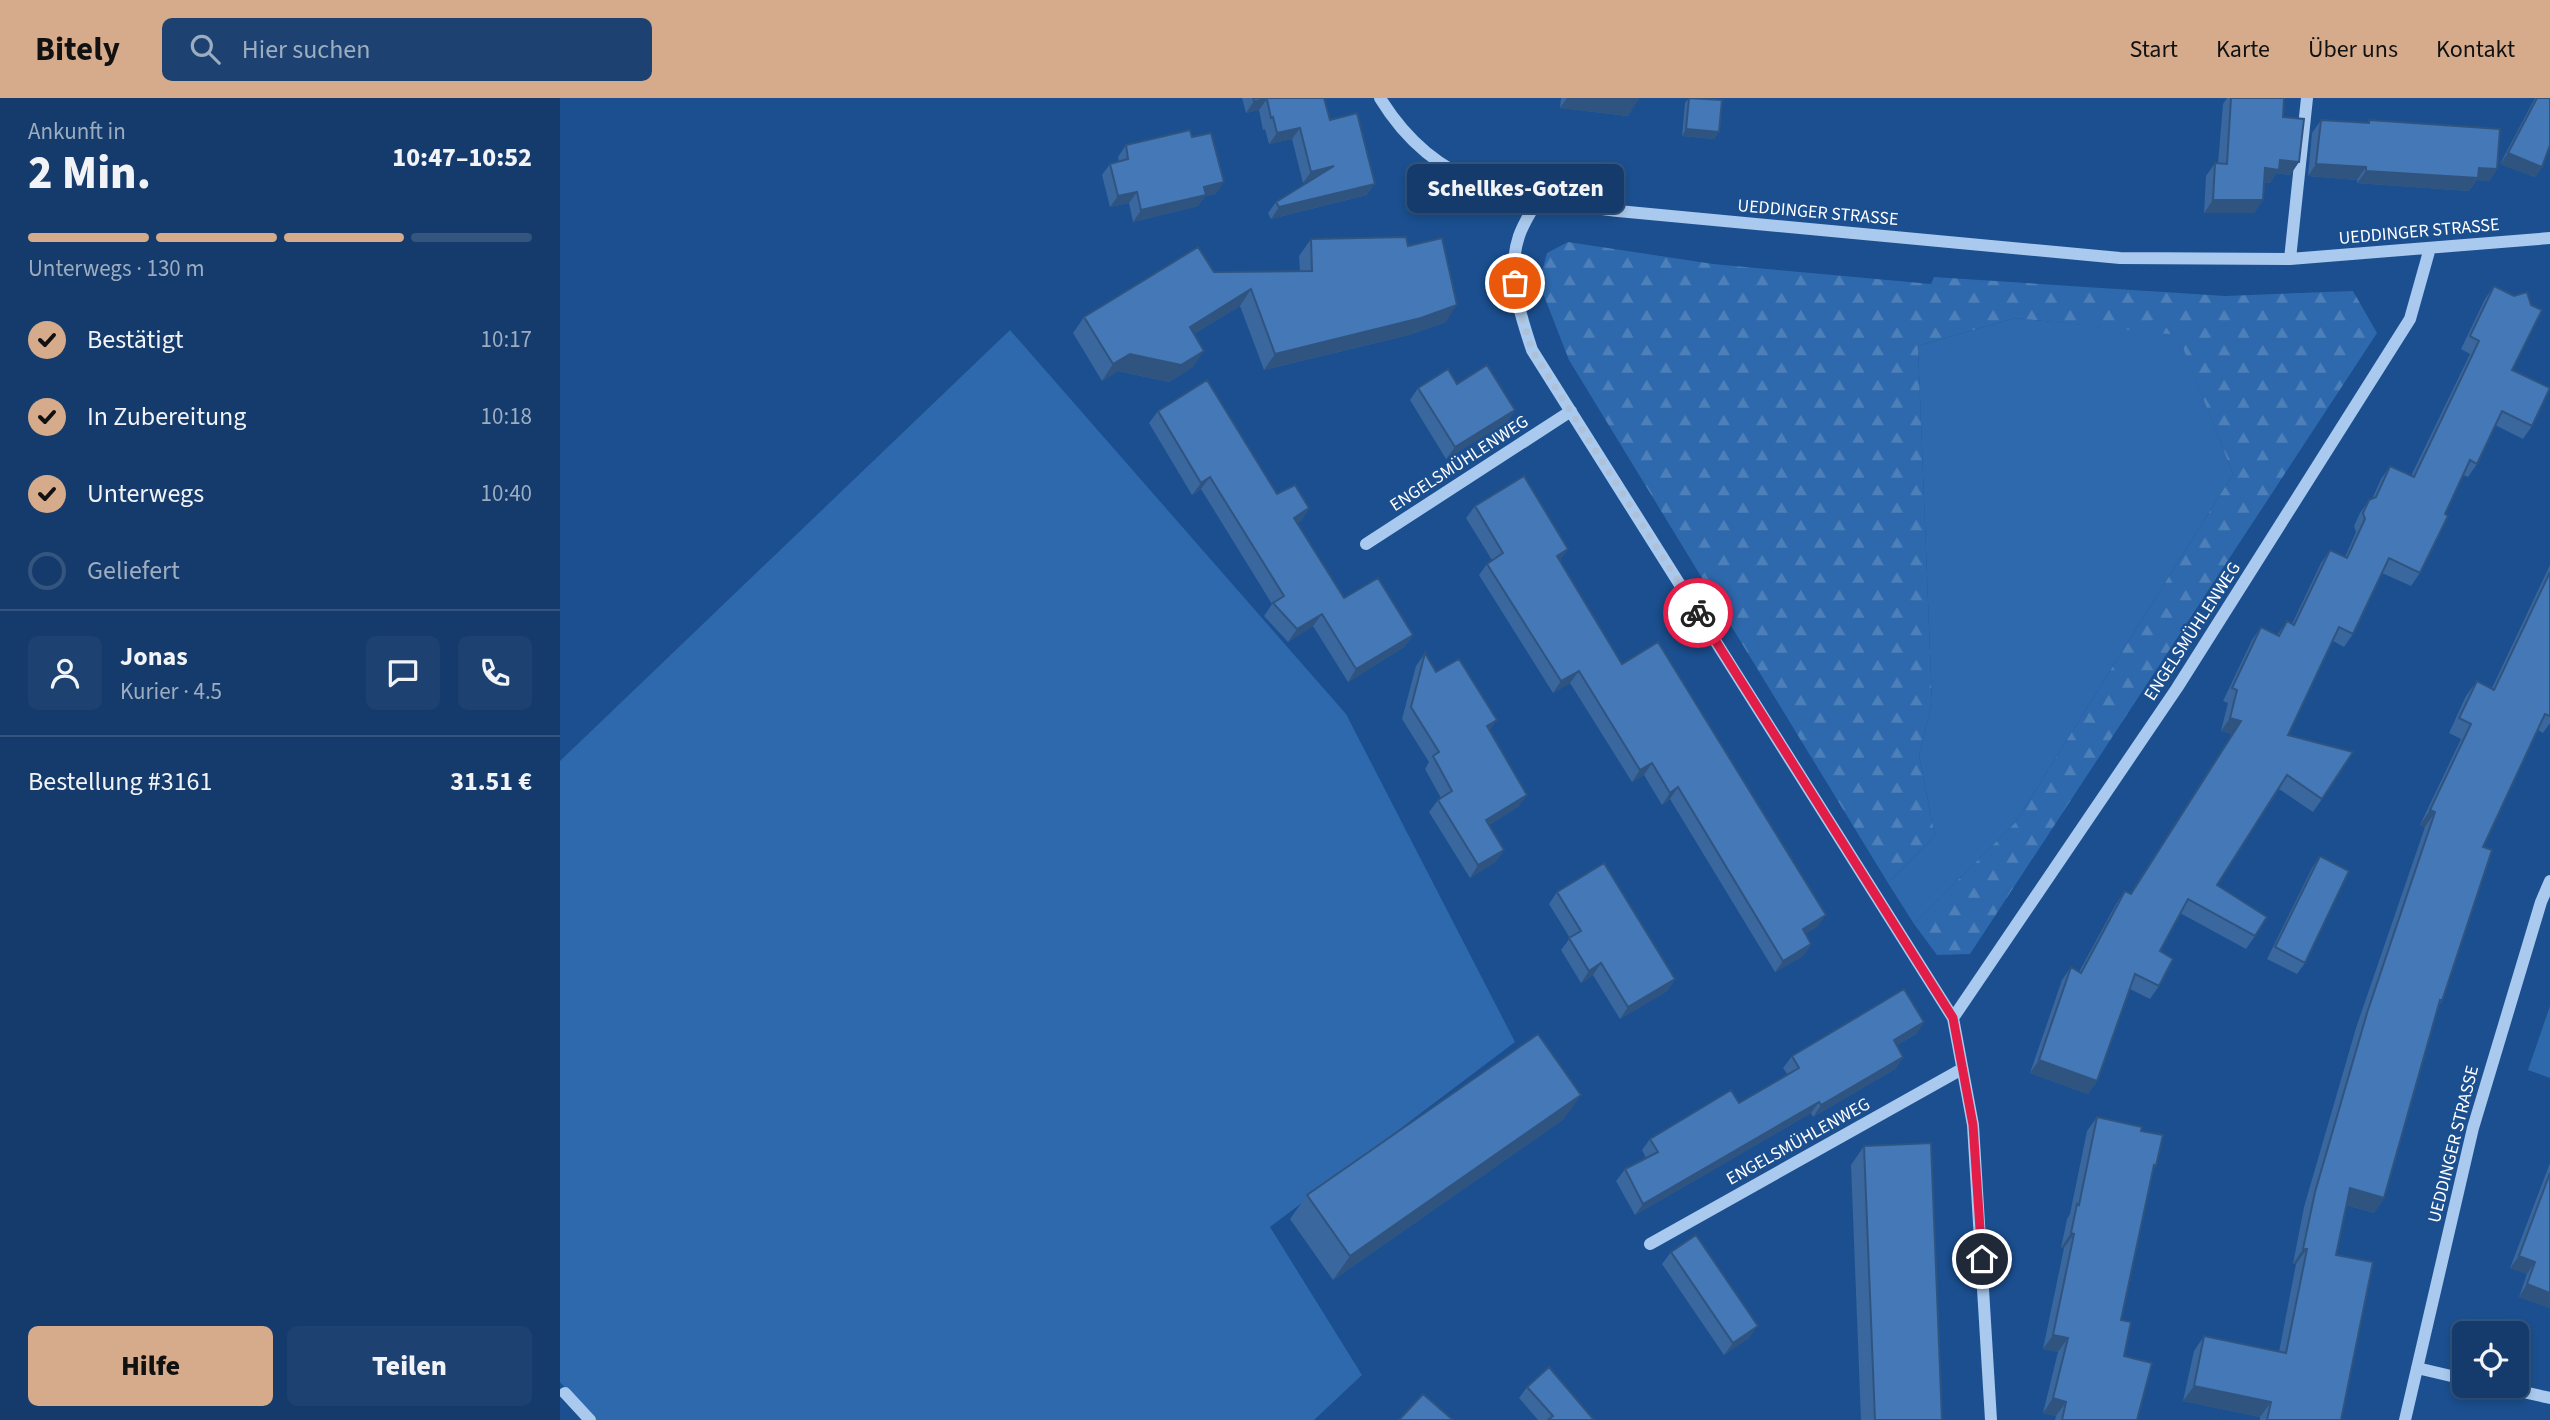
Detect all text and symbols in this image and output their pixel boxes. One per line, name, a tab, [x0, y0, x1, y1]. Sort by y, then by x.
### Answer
search box	[162, 18, 652, 81]
text: Bitely	[35, 26, 120, 73]
icon: search	[186, 30, 224, 68]
text: Hier suchen	[242, 31, 370, 68]
text: Start	[2130, 32, 2178, 67]
text: Karte	[2216, 32, 2270, 67]
text: Über uns	[2308, 32, 2398, 67]
text: Kontakt	[2436, 32, 2515, 67]
text: Ankunft in	[28, 115, 126, 148]
text: 10:47–10:52	[392, 139, 532, 176]
text: 2 Min.	[28, 141, 151, 206]
callout: Schellkes-Gotzen	[1406, 164, 1624, 213]
text: Schellkes-Gotzen	[1427, 172, 1604, 205]
street label: UEDDINGER STRASSE	[1736, 193, 1899, 232]
street label: UEDDINGER STRASSE	[2338, 212, 2501, 251]
text: Unterwegs · 130 m	[28, 252, 204, 285]
pin	[1485, 253, 1545, 313]
icon: bag	[1496, 264, 1534, 302]
icon: check	[28, 321, 66, 359]
text: Bestätigt	[87, 321, 184, 358]
text: 10:17	[481, 323, 532, 356]
icon: check	[28, 398, 66, 436]
text: In Zubereitung	[87, 398, 246, 435]
text: 10:18	[481, 400, 532, 433]
street label: ENGELSMÜHLENWEG	[1385, 409, 1533, 518]
icon: check	[28, 475, 66, 513]
text: Unterwegs	[87, 475, 204, 512]
text: 10:40	[481, 477, 532, 510]
text: Geliefert	[87, 552, 180, 589]
street label: ENGELSMÜHLENWEG	[2138, 557, 2247, 705]
courier	[1663, 578, 1733, 648]
icon: bike	[1679, 594, 1717, 632]
button: person	[28, 636, 102, 710]
button: chat	[366, 636, 440, 710]
button: phone	[458, 636, 532, 710]
text: Jonas	[120, 638, 188, 675]
text: Kurier · 4.5	[120, 675, 222, 708]
text: Bestellung #3161	[28, 763, 212, 800]
text: 31.51 €	[450, 763, 532, 800]
street label: UEDDINGER STRASSE	[2422, 1063, 2485, 1225]
street label: ENGELSMÜHLENWEG	[1722, 1092, 1875, 1191]
pin	[1952, 1229, 2012, 1289]
icon: home	[1963, 1240, 2001, 1278]
map controls	[2452, 1321, 2529, 1398]
button: locate	[2452, 1321, 2529, 1398]
button: Hilfe	[28, 1326, 273, 1406]
button: Teilen	[287, 1326, 532, 1406]

